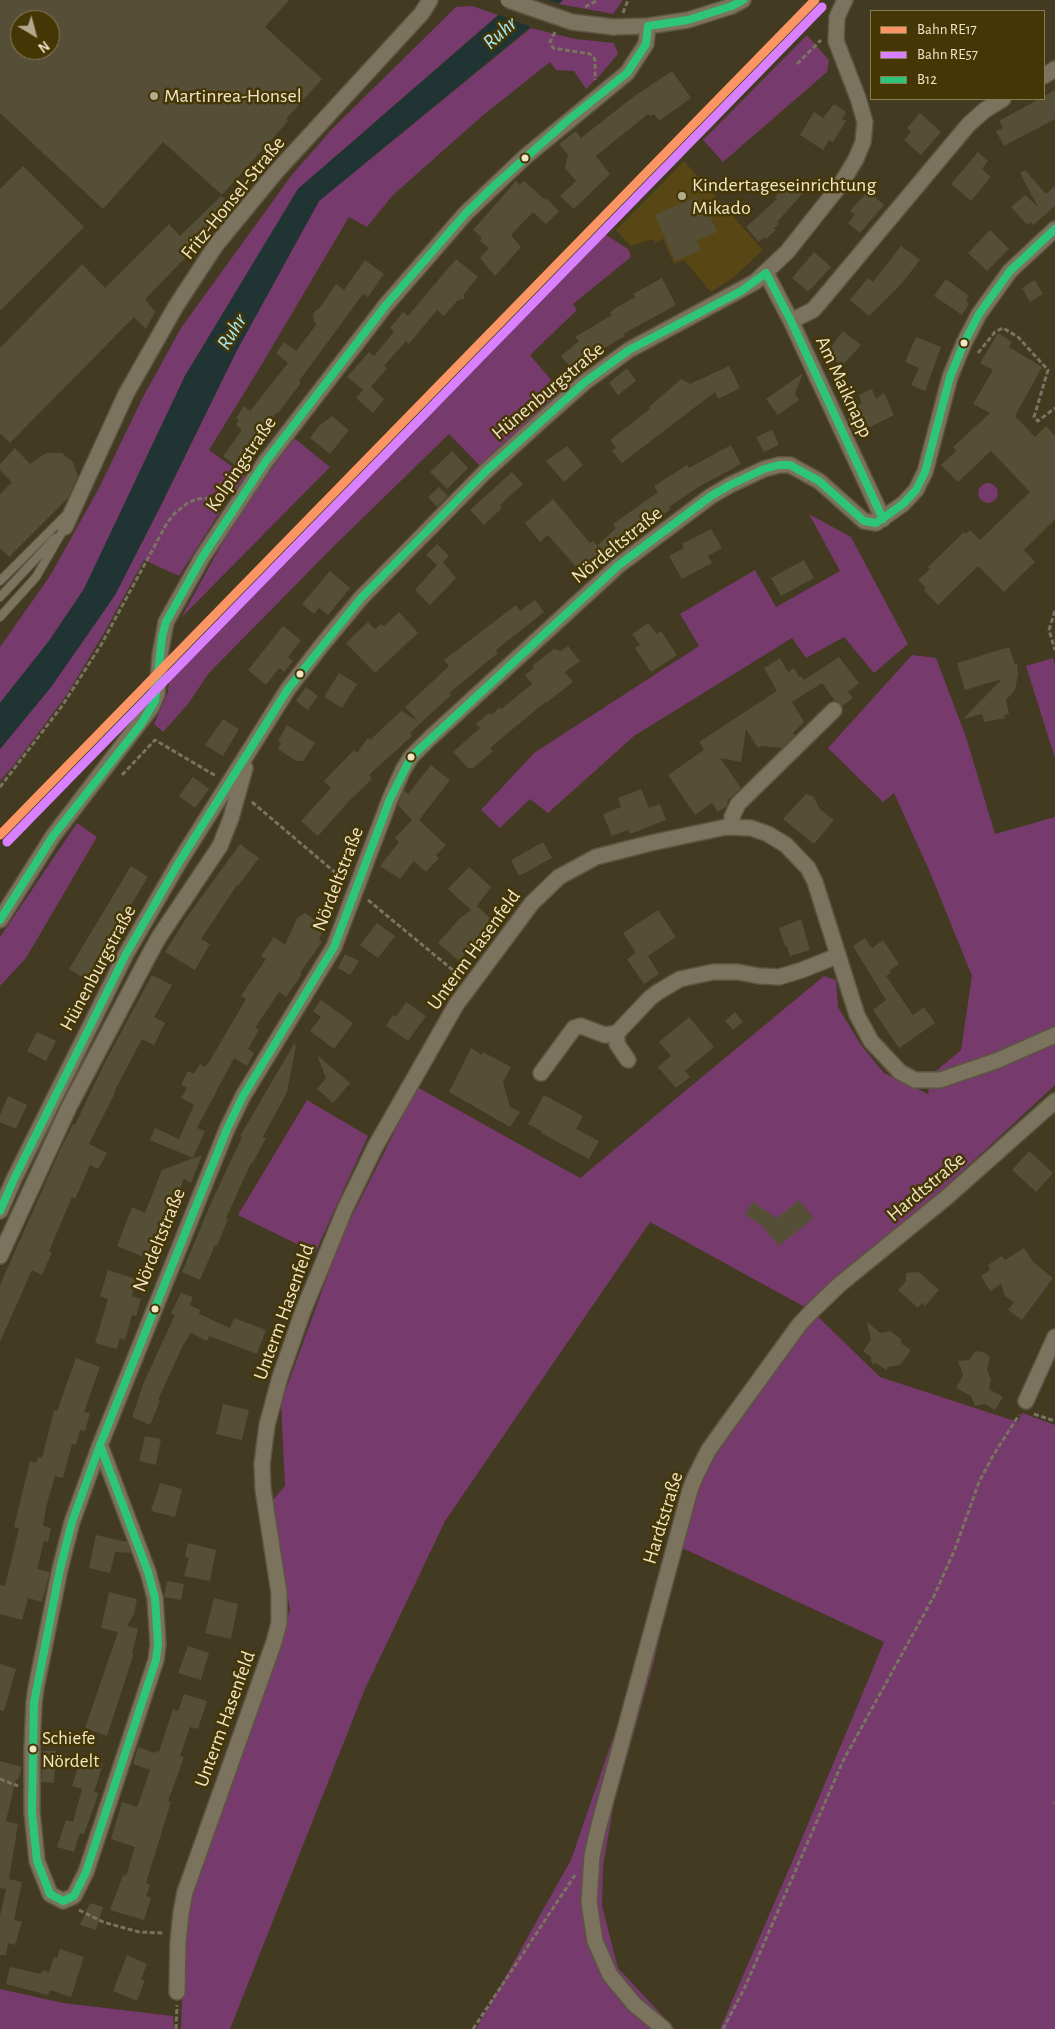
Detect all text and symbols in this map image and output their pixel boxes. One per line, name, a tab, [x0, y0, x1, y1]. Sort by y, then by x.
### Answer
north arrow	[10, 10, 60, 60]
legend	[870, 10, 1045, 100]
water label: Ruhr	[478, 11, 522, 55]
text: Bahn RE17	[917, 22, 977, 37]
text: N	[35, 38, 52, 55]
text: Bahn RE57	[917, 47, 978, 62]
text: B12	[917, 72, 937, 87]
place label: Martinrea-Honsel	[164, 84, 302, 108]
marker: Martinrea-Honsel	[148, 90, 160, 102]
street label: Fritz-Honsel-Straße	[176, 131, 290, 265]
unlabelled marker	[520, 153, 530, 163]
place label: Kindertageseinrichtung Mikado	[692, 173, 876, 220]
marker: Kindertageseinrichtung Mikado	[676, 190, 688, 202]
water label: Ruhr	[211, 310, 253, 354]
street label: Am Maiknapp	[810, 332, 878, 442]
street label: Hünenburgstraße	[487, 337, 609, 445]
unlabelled marker	[959, 338, 969, 348]
street label: Kolpingstraße	[200, 412, 282, 516]
street label: Nördeltstraße	[567, 501, 667, 589]
unlabelled marker	[295, 669, 305, 679]
unlabelled marker	[406, 752, 416, 762]
street label: Nördeltstraße	[307, 823, 369, 935]
street label: Unterm Hasenfeld	[422, 885, 526, 1015]
street label: Hünenburgstraße	[55, 901, 141, 1035]
street label: Hardtstraße	[882, 1147, 970, 1227]
street label: Nördeltstraße	[127, 1185, 191, 1295]
street label: Unterm Hasenfeld	[248, 1241, 320, 1383]
unlabelled marker	[150, 1304, 160, 1314]
street label: Hardtstraße	[638, 1469, 688, 1567]
street label: Unterm Hasenfeld	[189, 1648, 261, 1790]
place label: Schiefe Nördelt	[42, 1727, 99, 1771]
marker: Schiefe Nördelt	[28, 1744, 38, 1754]

